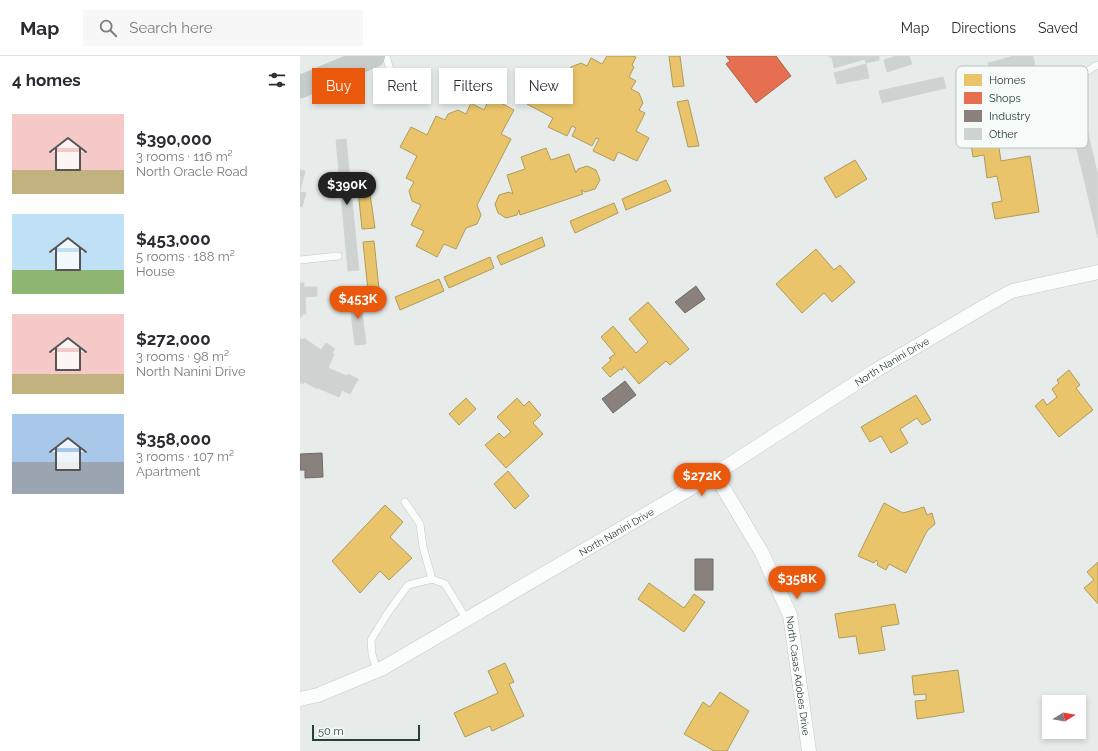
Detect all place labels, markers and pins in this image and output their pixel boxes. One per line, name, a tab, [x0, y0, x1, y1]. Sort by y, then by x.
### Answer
pin: $390K	[319, 172, 375, 206]
pin: $453K	[330, 286, 386, 320]
pin: $272K	[674, 463, 730, 497]
pin: $358K	[769, 566, 825, 600]

